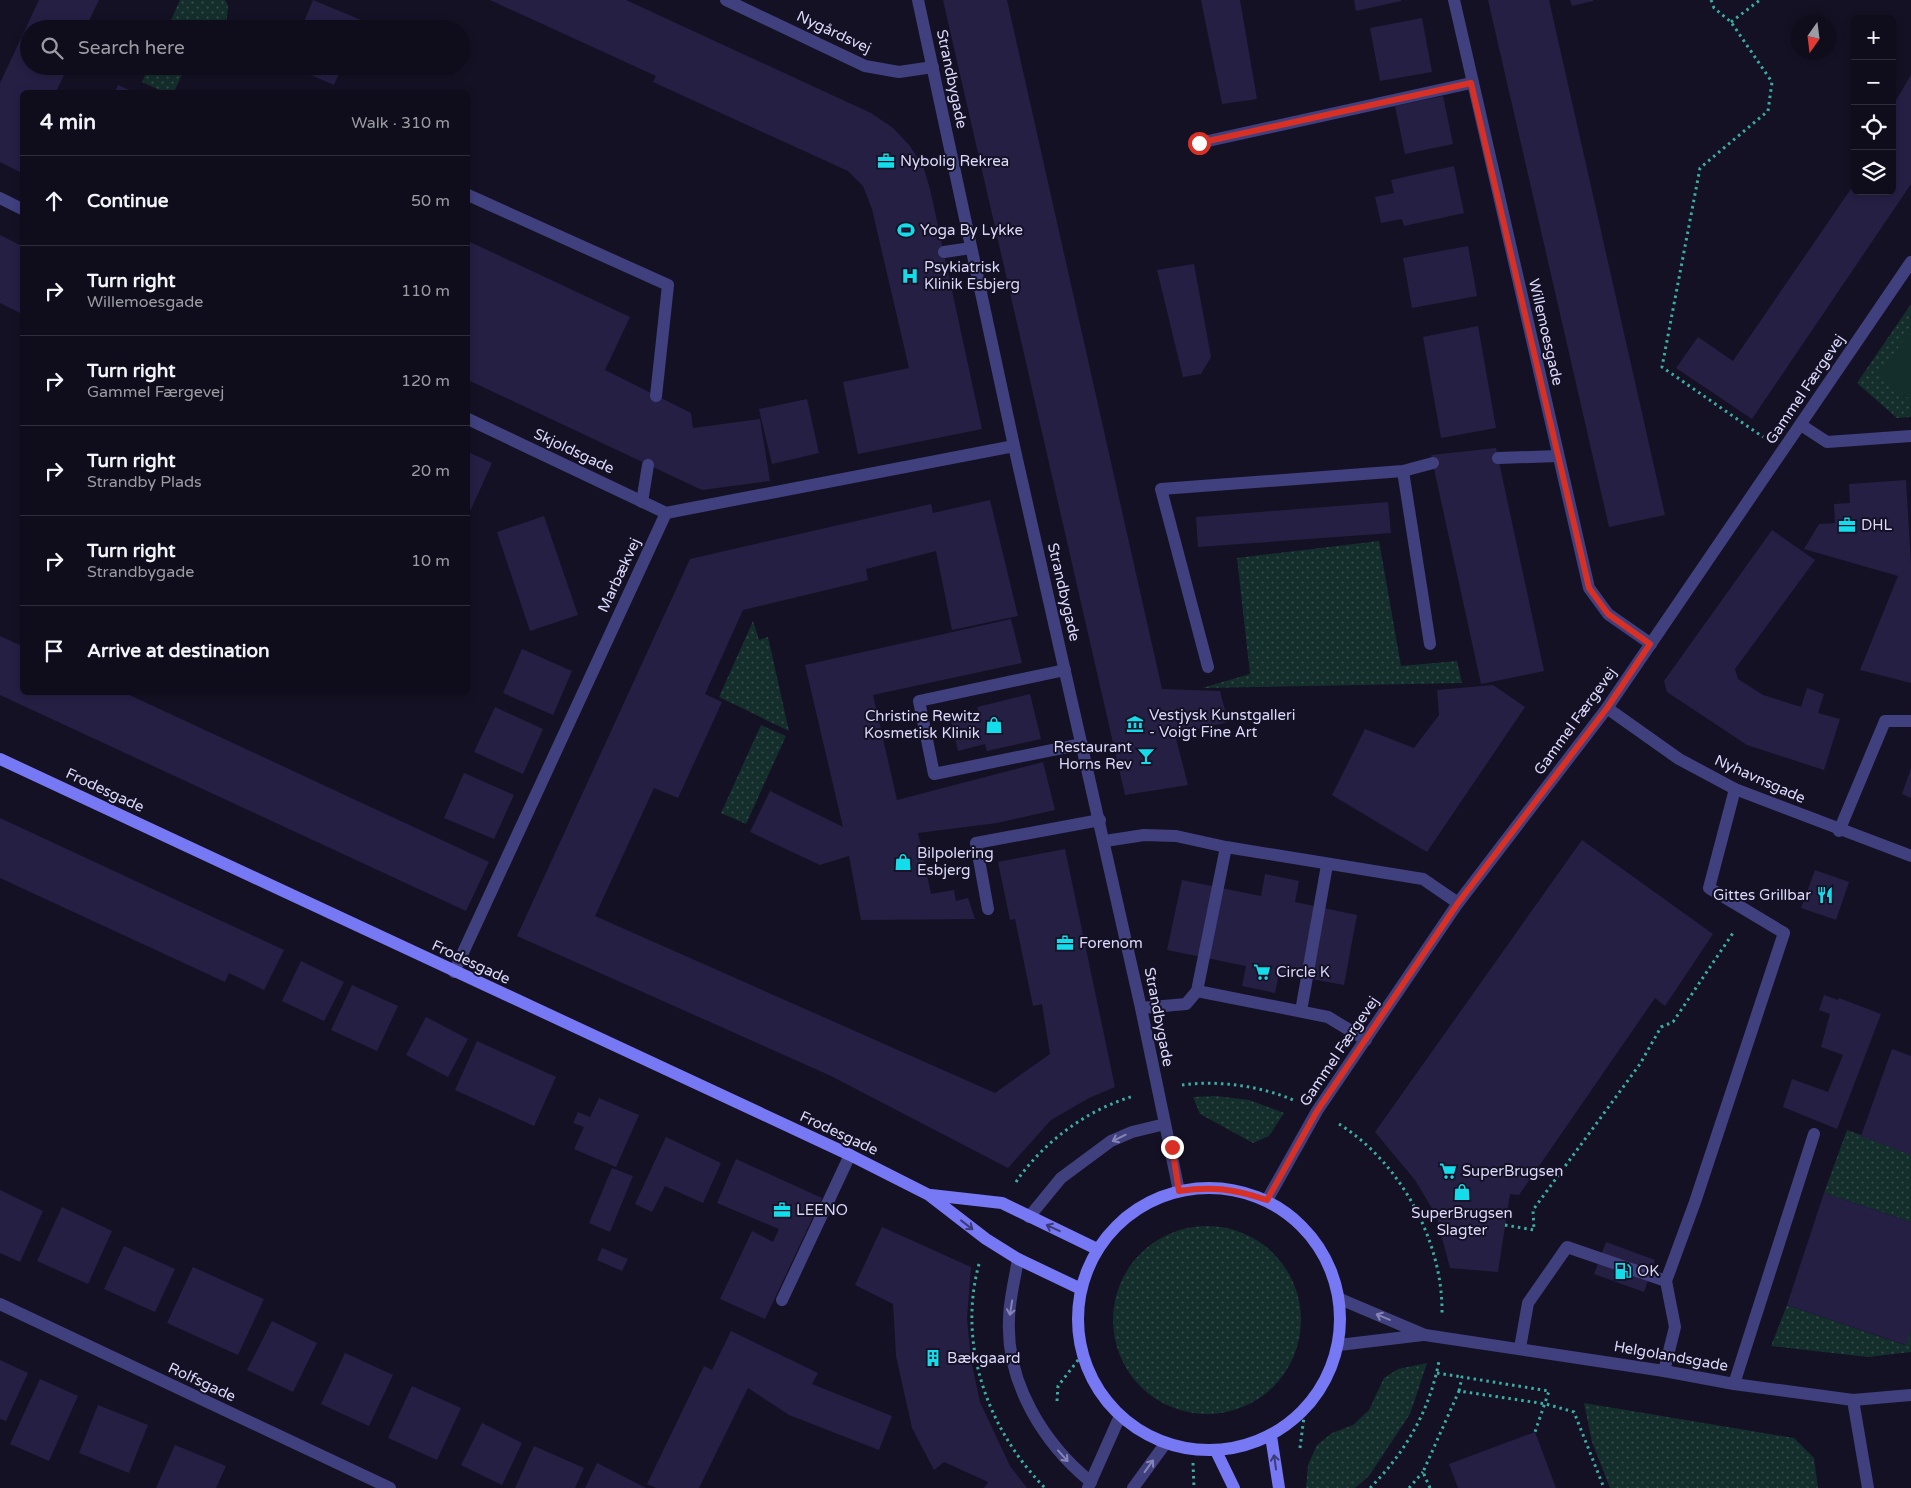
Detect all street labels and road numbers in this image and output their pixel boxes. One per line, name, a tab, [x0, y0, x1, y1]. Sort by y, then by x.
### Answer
street label: Nygårdsvej	[794, 7, 874, 57]
street label: Strandbygade	[933, 28, 971, 130]
street label: Willemoesgade	[1525, 277, 1567, 387]
street label: Gammel Færgevej	[1762, 331, 1848, 447]
street label: Skjoldsgade	[531, 425, 617, 477]
street label: Marbækvej	[594, 535, 644, 615]
street label: Strandbygade	[1044, 541, 1084, 643]
street label: Gammel Færgevej	[1530, 664, 1620, 778]
street label: Nyhavnsgade	[1712, 751, 1808, 807]
street label: Frodesgade	[63, 764, 147, 816]
street label: Frodesgade	[429, 936, 513, 988]
street label: Strandbygade	[1141, 966, 1177, 1068]
street label: Gammel Færgevej	[1296, 993, 1382, 1109]
street label: Frodesgade	[797, 1107, 881, 1159]
street label: Helgolandsgade	[1612, 1337, 1730, 1375]
street label: Rolfsgade	[165, 1359, 239, 1405]

